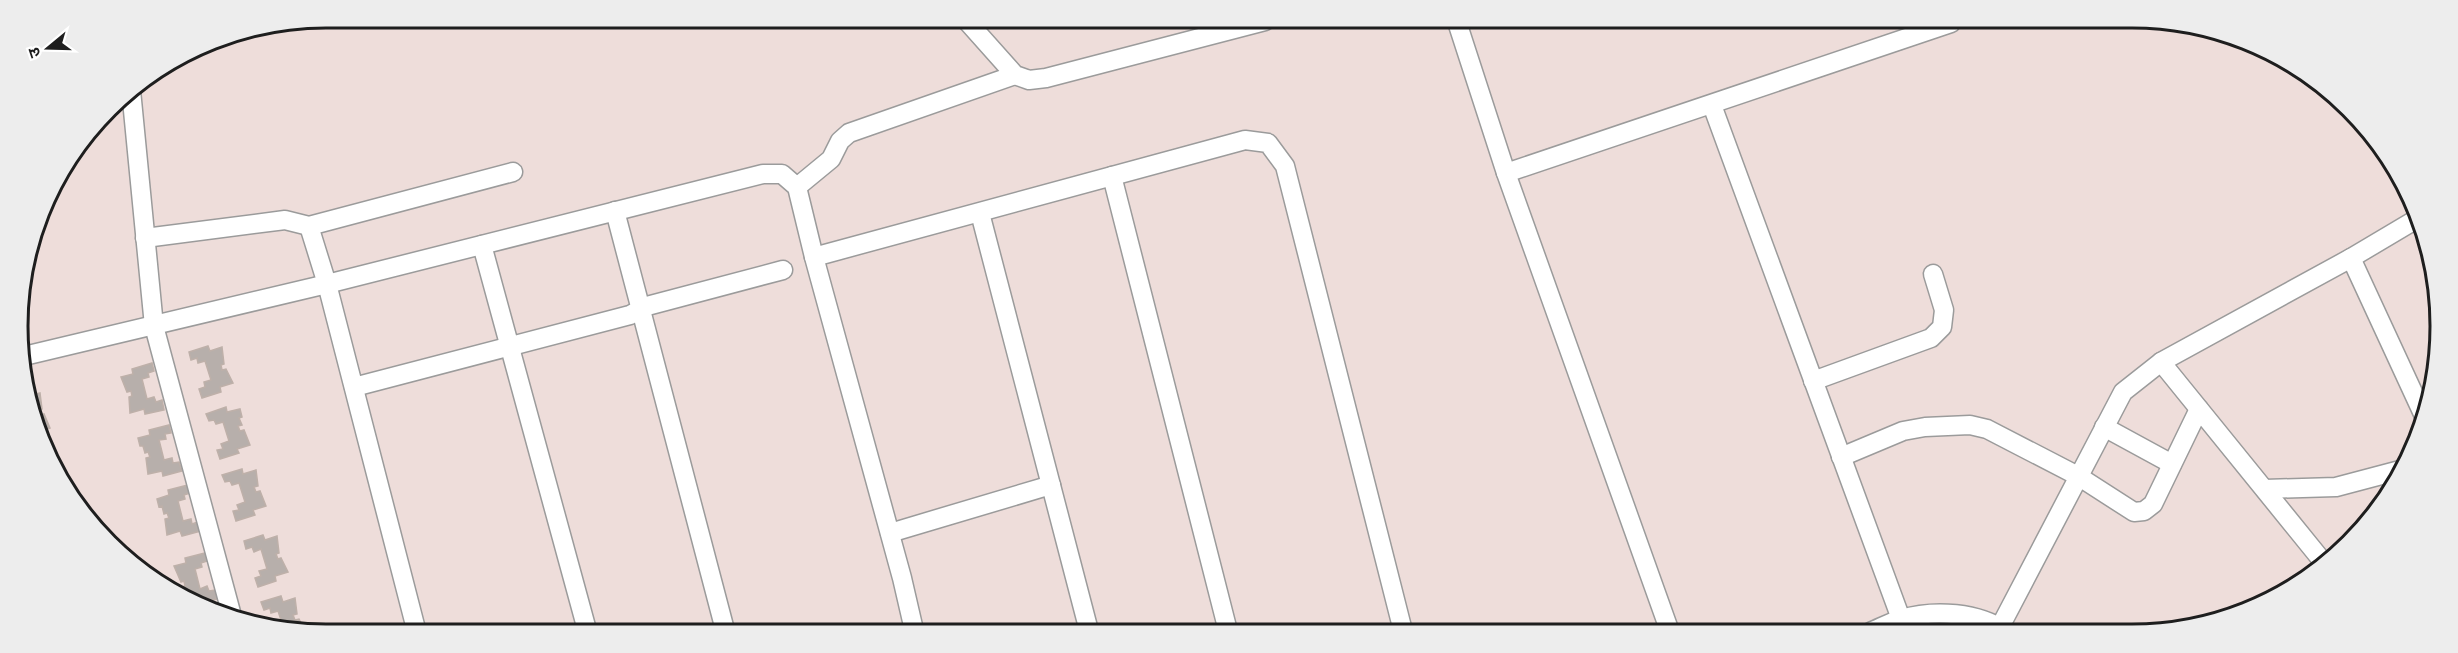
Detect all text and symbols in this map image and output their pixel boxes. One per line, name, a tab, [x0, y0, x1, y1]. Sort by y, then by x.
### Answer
north arrow	[18, 18, 78, 78]
text: उ	[24, 44, 46, 60]

